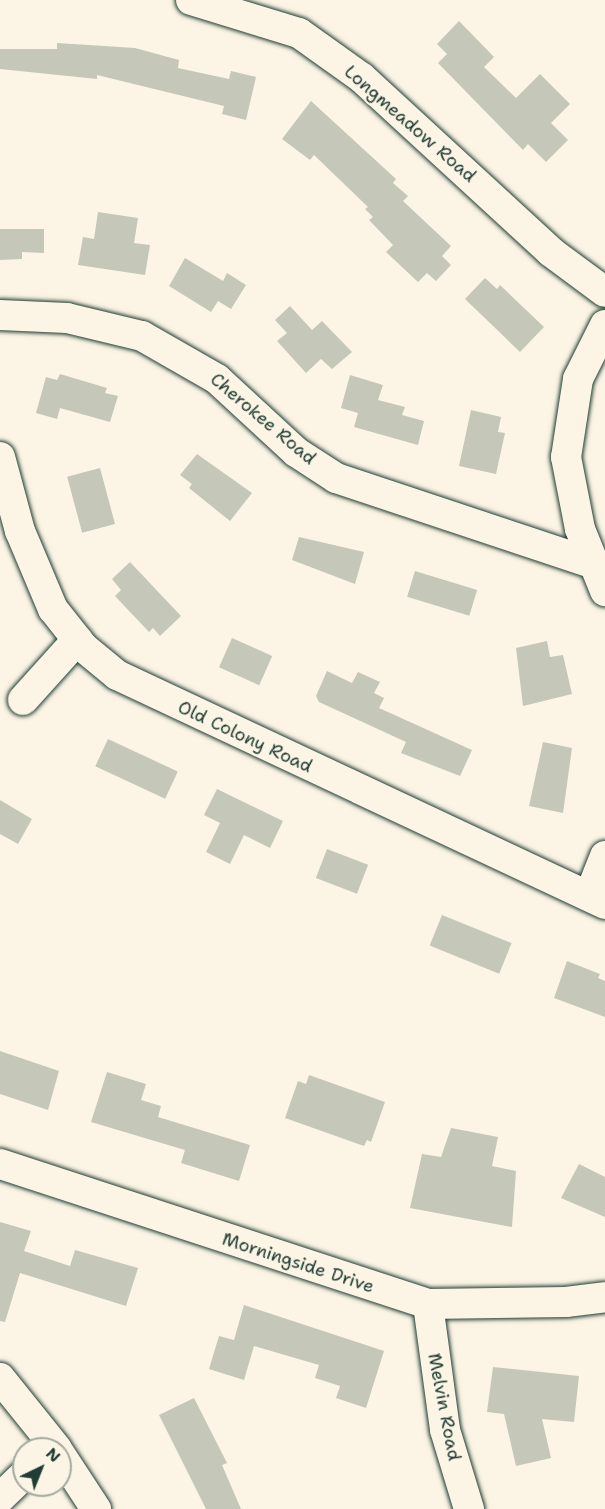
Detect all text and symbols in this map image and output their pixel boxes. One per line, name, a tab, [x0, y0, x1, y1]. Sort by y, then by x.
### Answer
street label: Longmeadow Road	[340, 61, 480, 187]
street label: Cherokee Road	[206, 369, 320, 469]
street label: Old Colony Road	[174, 696, 316, 778]
street label: Morningside Drive	[219, 1228, 377, 1298]
street label: Melvin Road	[423, 1351, 465, 1463]
north arrow	[12, 1437, 72, 1497]
text: N	[41, 1443, 65, 1467]

